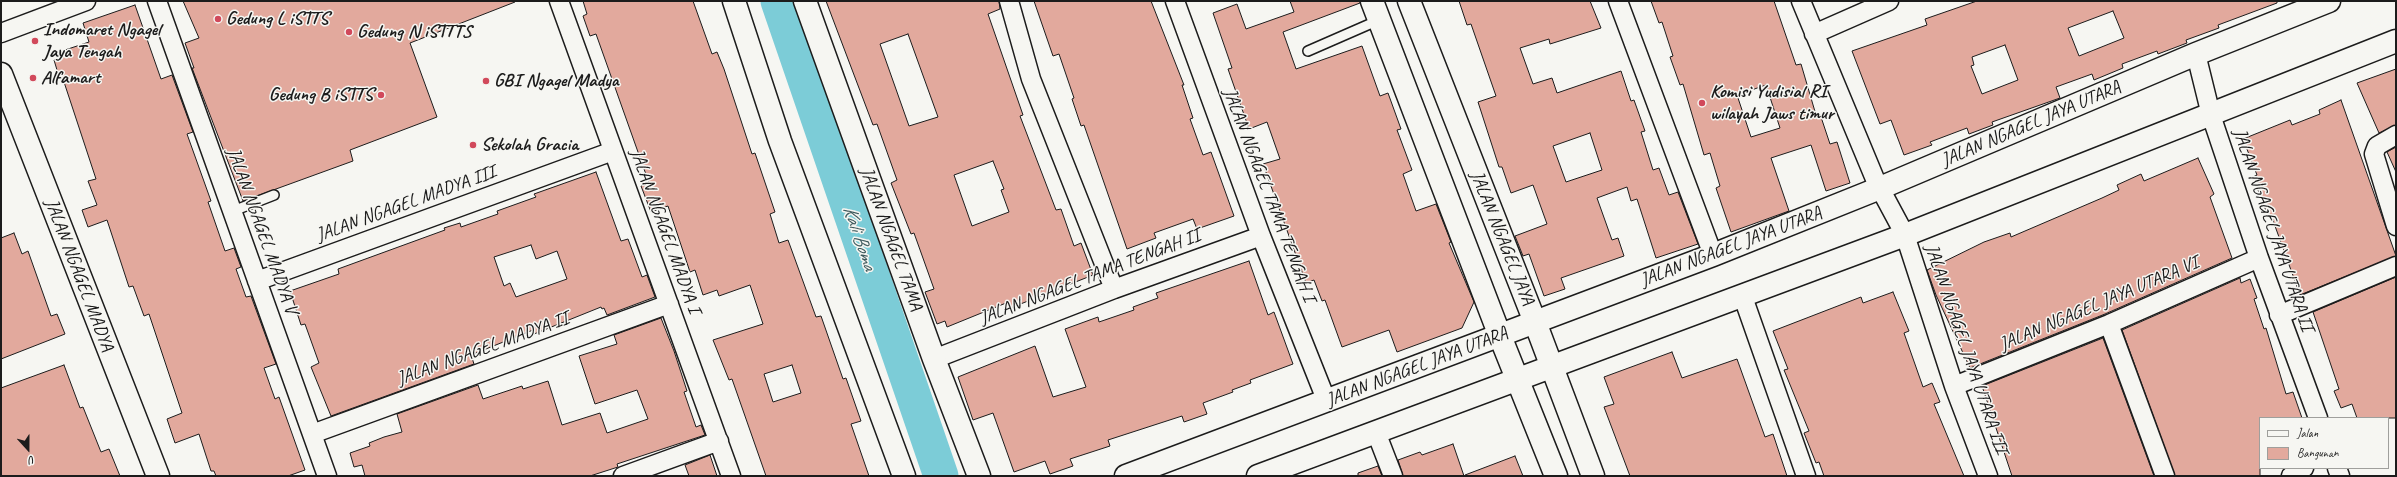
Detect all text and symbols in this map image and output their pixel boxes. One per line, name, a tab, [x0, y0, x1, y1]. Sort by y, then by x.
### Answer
place label: Gedung L iSTTS	[226, 8, 328, 30]
marker: Gedung L iSTTS	[213, 14, 223, 24]
place label: Indomaret Ngagel Jaya Tengah	[43, 19, 160, 63]
place label: Gedung N iSTTTS	[357, 21, 471, 43]
marker: Gedung N iSTTTS	[344, 27, 354, 37]
marker: Indomaret Ngagel Jaya Tengah	[30, 36, 40, 46]
place label: Alfamart	[41, 67, 100, 89]
place label: GBI Ngagel Madya	[494, 70, 618, 92]
marker: Alfamart	[28, 73, 38, 83]
marker: GBI Ngagel Madya	[481, 76, 491, 86]
street label: JALAN NGAGEL JAYA UTARA	[1938, 76, 2124, 172]
place label: Komisi Yudisial RI wilayah Jaws timur	[1710, 81, 1834, 125]
place label: Gedung B iSTTS	[269, 84, 373, 106]
street label: JALAN NGAGEL TAMA TENGAH I	[1218, 85, 1320, 305]
marker: Gedung B iSTTS	[376, 90, 386, 100]
marker: Komisi Yudisial RI wilayah Jaws timur	[1697, 98, 1707, 108]
street label: JALAN NGAGEL JAYA UTARA II	[2228, 126, 2318, 334]
place label: Sekolah Gracia	[481, 134, 578, 156]
marker: Sekolah Gracia	[468, 140, 478, 150]
street label: JALAN NGAGEL MADYA V	[221, 145, 303, 317]
street label: JALAN NGAGEL MADYA I	[625, 146, 705, 316]
street label: JALAN NGAGEL MADYA III	[313, 161, 499, 247]
street label: JALAN NGAGEL TAMA	[854, 164, 928, 314]
street label: JALAN NGAGEL JAYA	[1465, 168, 1539, 308]
street label: JALAN NGAGEL MADYA	[39, 196, 119, 354]
street label: JALAN NGAGEL JAYA UTARA	[1637, 202, 1825, 292]
water label: Kali Boma	[837, 203, 881, 273]
street label: JALAN NGAGEL TAMA TENGAH II	[976, 224, 1204, 330]
street label: JALAN NGAGEL JAYA UTARA III	[1919, 241, 2013, 457]
street label: JALAN NGAGEL JAYA UTARA VI	[1996, 252, 2202, 356]
street label: JALAN NGAGEL MADYA II	[394, 307, 572, 391]
street label: JALAN NGAGEL JAYA UTARA	[1323, 322, 1511, 412]
legend	[2259, 417, 2389, 469]
text: Jalan	[2297, 425, 2318, 441]
north arrow	[8, 429, 48, 469]
text: Bangunan	[2297, 445, 2338, 461]
text: U	[27, 453, 37, 468]

